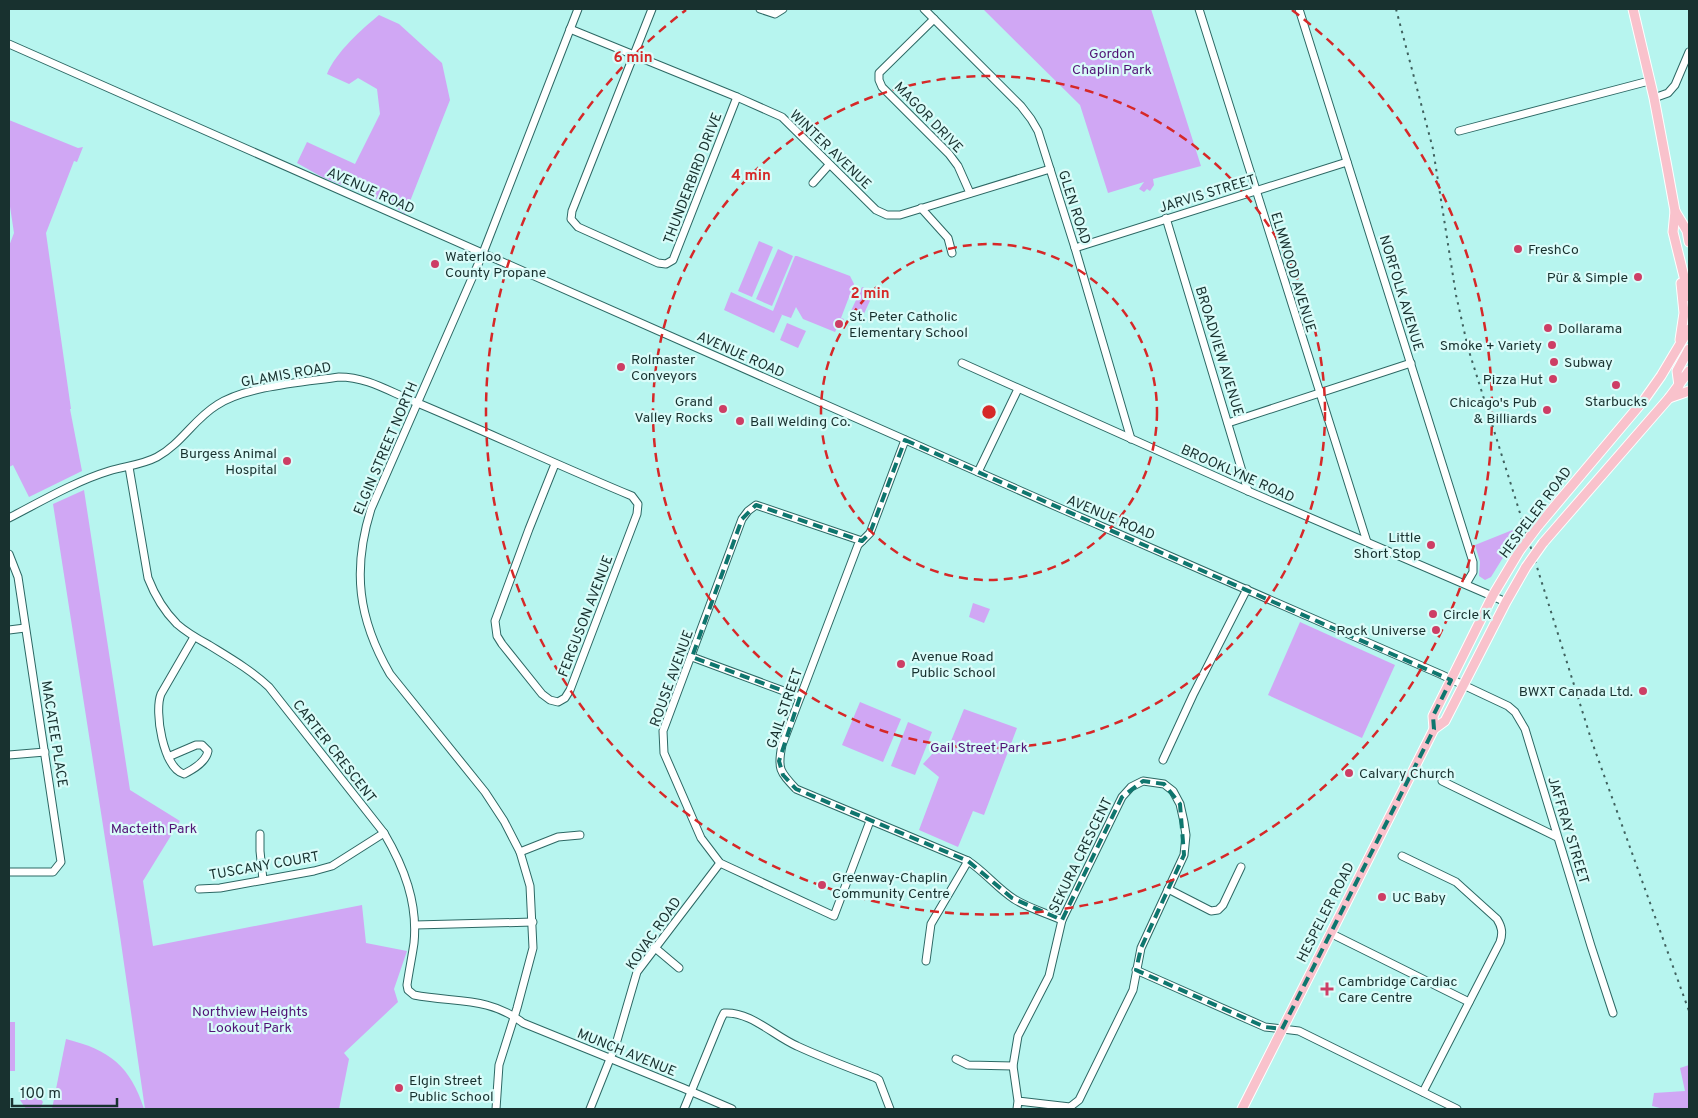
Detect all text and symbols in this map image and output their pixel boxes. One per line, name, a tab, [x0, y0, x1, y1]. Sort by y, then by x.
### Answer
park label: Gordon Chaplin Park	[1072, 46, 1152, 79]
text: 6 min	[613, 49, 653, 68]
street label: MAGOR DRIVE	[890, 79, 966, 157]
street label: WINTER AVENUE	[786, 107, 874, 193]
street label: THUNDERBIRD DRIVE	[660, 110, 726, 247]
street label: AVENUE ROAD	[324, 164, 417, 218]
text: 4 min	[731, 167, 771, 186]
street label: GLEN ROAD	[1054, 168, 1093, 247]
street label: JARVIS STREET	[1157, 172, 1258, 217]
street label: ELMWOOD AVENUE	[1266, 210, 1319, 335]
street label: NORFOLK AVENUE	[1375, 233, 1426, 354]
place label: FreshCo	[1528, 242, 1579, 259]
marker: FreshCo	[1512, 243, 1524, 255]
place label: Waterloo County Propane	[445, 249, 546, 282]
marker: Waterloo County Propane	[429, 258, 441, 270]
place label: Pür & Simple	[1547, 270, 1628, 287]
marker: Pür & Simple	[1632, 271, 1644, 283]
street label: BROADVIEW AVENUE	[1191, 284, 1246, 418]
text: 2 min	[850, 285, 890, 304]
place label: St. Peter Catholic Elementary School	[849, 309, 968, 342]
marker: St. Peter Catholic Elementary School	[833, 318, 845, 330]
place label: Dollarama	[1558, 321, 1622, 338]
marker: Dollarama	[1542, 322, 1554, 334]
street label: AVENUE ROAD	[694, 328, 787, 382]
place label: Smoke + Variety	[1440, 338, 1542, 355]
marker: Smoke + Variety	[1546, 339, 1558, 351]
place label: Rolmaster Conveyors	[631, 352, 697, 385]
place label: Subway	[1564, 355, 1613, 372]
marker: Subway	[1548, 356, 1560, 368]
street label: GLAMIS ROAD	[240, 359, 333, 392]
marker: Rolmaster Conveyors	[615, 361, 627, 373]
place label: Pizza Hut	[1483, 372, 1543, 389]
marker: Pizza Hut	[1547, 373, 1559, 385]
marker: Starbucks	[1610, 379, 1622, 391]
street label: ELGIN STREET NORTH	[351, 380, 422, 518]
place label: Grand Valley Rocks	[634, 394, 713, 427]
place label: Starbucks	[1585, 394, 1647, 411]
place label: Chicago's Pub & Billiards	[1449, 395, 1537, 428]
marker: Grand Valley Rocks	[717, 403, 729, 415]
centre of rings	[980, 403, 998, 421]
marker: Chicago's Pub & Billiards	[1541, 404, 1553, 416]
place label: Ball Welding Co.	[750, 414, 850, 431]
marker: Ball Welding Co.	[734, 415, 746, 427]
street label: BROOKLYNE ROAD	[1178, 442, 1297, 507]
place label: Burgess Animal Hospital	[180, 446, 277, 479]
marker: Burgess Animal Hospital	[281, 455, 293, 467]
street label: HESPELER ROAD	[1496, 464, 1576, 562]
street label: AVENUE ROAD	[1064, 492, 1157, 545]
place label: Little Short Stop	[1353, 530, 1421, 563]
marker: Little Short Stop	[1425, 539, 1437, 551]
street label: FERGUSON AVENUE	[555, 553, 617, 680]
place label: Circle K	[1443, 607, 1491, 624]
marker: Circle K	[1427, 608, 1439, 620]
place label: Rock Universe	[1336, 623, 1426, 640]
marker: Rock Universe	[1430, 624, 1442, 636]
street label: ROUSE AVENUE	[647, 628, 698, 729]
place label: Avenue Road Public School	[911, 649, 996, 682]
marker: Avenue Road Public School	[895, 658, 907, 670]
street label: GAIL STREET	[764, 666, 807, 751]
street label: MACATEE PLACE	[37, 680, 70, 789]
place label: BWXT Canada Ltd.	[1519, 684, 1633, 701]
marker: BWXT Canada Ltd.	[1637, 685, 1649, 697]
street label: CARTER CRESCENT	[288, 697, 379, 807]
park label: Gail Street Park	[930, 740, 1028, 757]
place label: Calvary Church	[1359, 766, 1455, 783]
marker: Calvary Church	[1343, 767, 1355, 779]
street label: JAFFRAY STREET	[1543, 775, 1592, 886]
street label: SEKURA CRESCENT	[1046, 795, 1117, 916]
park label: Macteith Park	[111, 821, 197, 838]
street label: TUSCANY COURT	[208, 848, 321, 885]
street label: HESPELER ROAD	[1294, 860, 1359, 965]
place label: Greenway-Chaplin Community Centre	[832, 870, 950, 903]
marker: Greenway-Chaplin Community Centre	[816, 879, 828, 891]
place label: UC Baby	[1392, 890, 1446, 907]
marker: UC Baby	[1376, 891, 1388, 903]
street label: KOVAC ROAD	[623, 894, 686, 974]
place label: Cambridge Cardiac Care Centre	[1338, 974, 1457, 1007]
marker: Cambridge Cardiac Care Centre	[1320, 982, 1334, 996]
park label: Northview Heights Lookout Park	[192, 1004, 308, 1037]
street label: MUNCH AVENUE	[574, 1026, 679, 1081]
place label: Elgin Street Public School	[409, 1073, 494, 1106]
scale bar	[12, 1076, 118, 1108]
marker: Elgin Street Public School	[393, 1082, 405, 1094]
text: 100 m	[20, 1085, 61, 1104]

